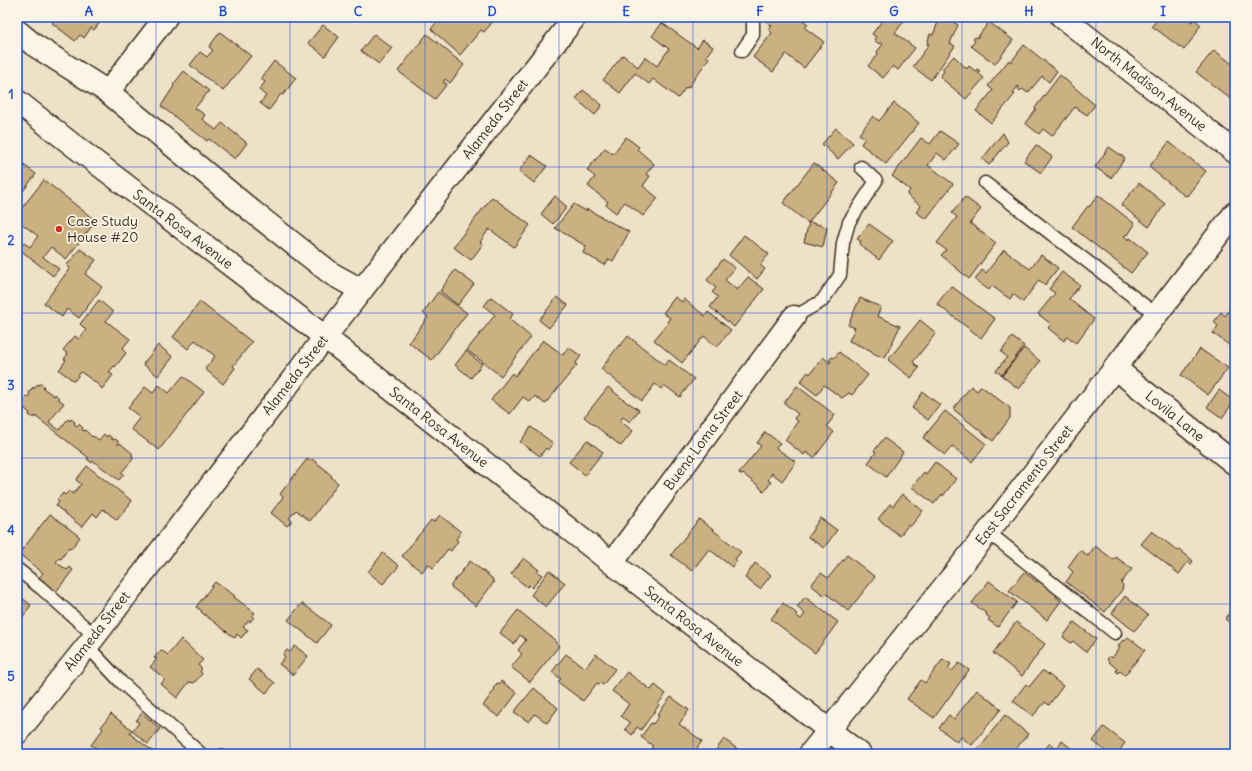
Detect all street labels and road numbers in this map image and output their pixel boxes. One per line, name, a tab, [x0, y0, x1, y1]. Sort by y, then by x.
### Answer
street label: North Madison Avenue	[1087, 33, 1211, 135]
street label: Alameda Street	[458, 75, 532, 163]
street label: Santa Rosa Avenue	[129, 185, 237, 273]
street label: Alameda Street	[258, 331, 332, 419]
street label: Santa Rosa Avenue	[386, 383, 492, 471]
street label: Buena Loma Street	[660, 386, 747, 494]
street label: Lovila Lane	[1142, 387, 1208, 445]
street label: East Sacramento Street	[971, 421, 1077, 549]
street label: Santa Rosa Avenue	[641, 582, 747, 670]
street label: Alameda Street	[60, 587, 134, 675]

